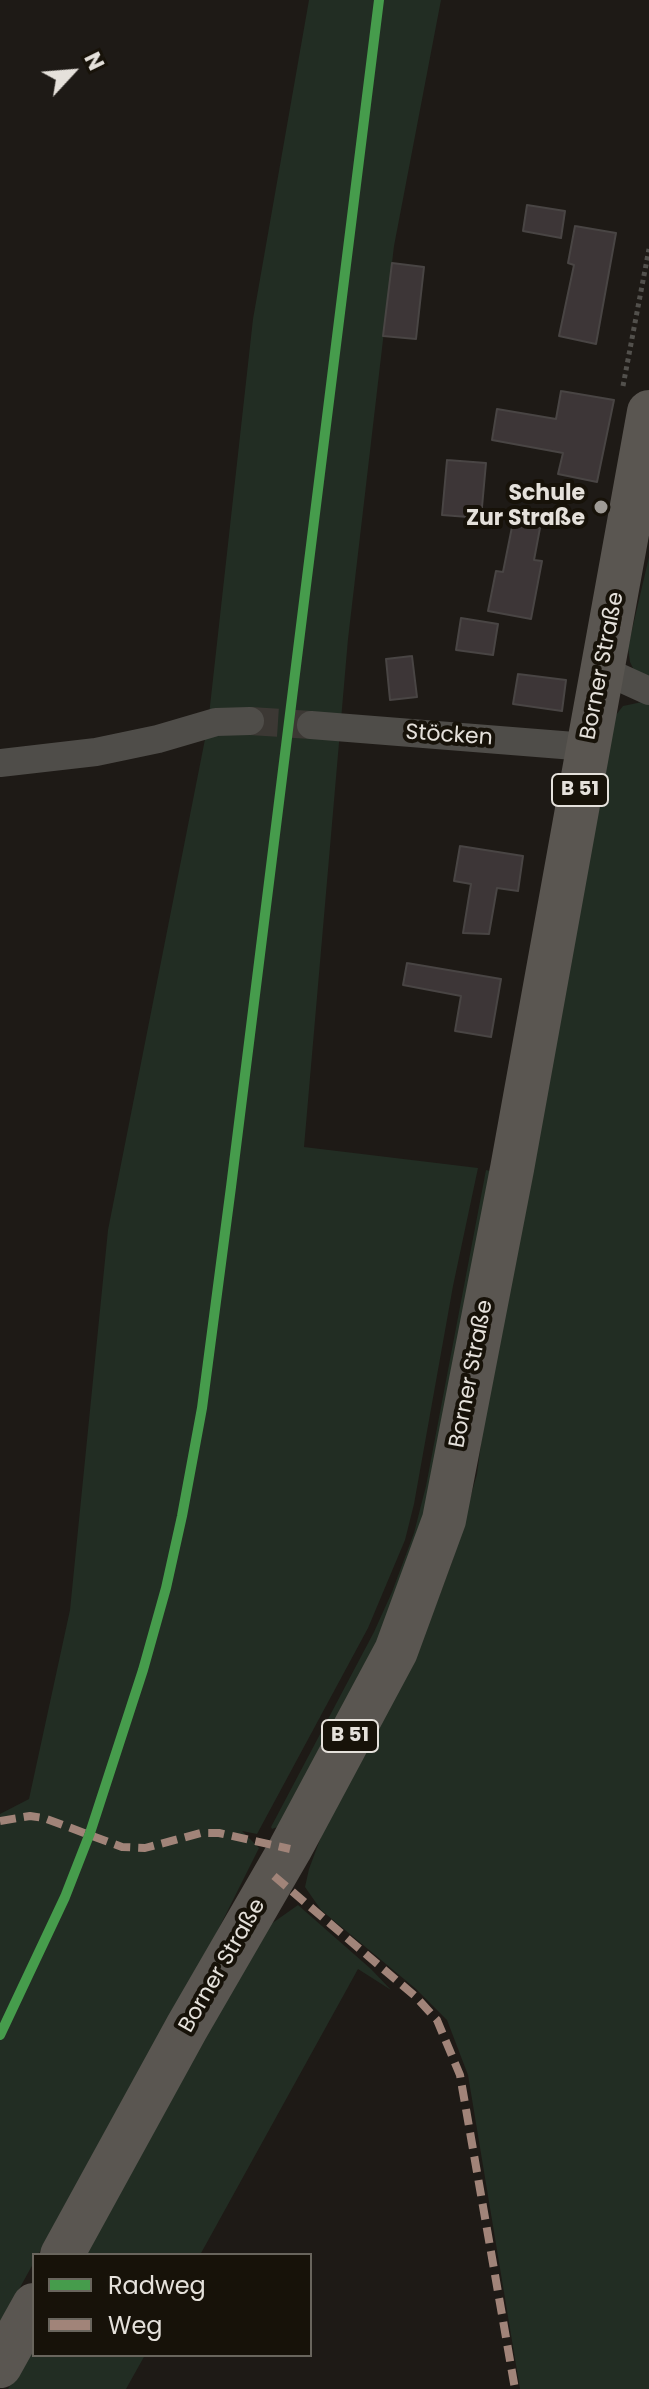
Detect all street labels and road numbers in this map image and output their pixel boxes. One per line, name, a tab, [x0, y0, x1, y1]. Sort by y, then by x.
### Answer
street label: Borner Straße	[576, 590, 630, 742]
street label: Stöcken	[404, 720, 494, 752]
road number: B 51	[552, 774, 608, 806]
street label: Borner Straße	[445, 1298, 499, 1450]
road number: B 51	[322, 1720, 378, 1752]
street label: Borner Straße	[174, 1894, 272, 2038]

